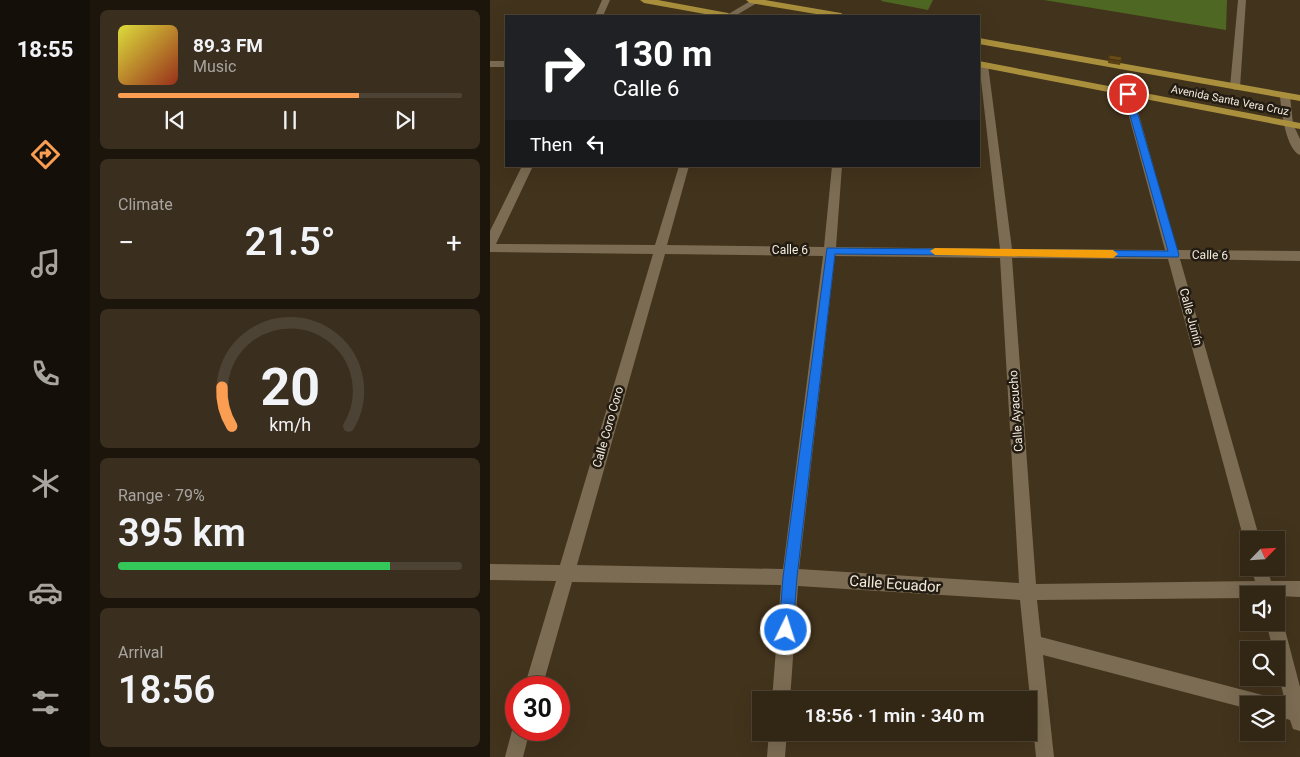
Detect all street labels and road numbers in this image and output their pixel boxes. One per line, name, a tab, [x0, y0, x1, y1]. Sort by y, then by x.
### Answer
street label: Avenida Santa Vera Cruz	[1170, 83, 1290, 118]
street label: Calle 6	[772, 243, 808, 257]
street label: Calle 6	[1192, 248, 1229, 262]
street label: Calle Junín	[1177, 287, 1205, 347]
street label: Calle Ayacucho	[1006, 370, 1026, 452]
street label: Calle Coro Coro	[590, 385, 626, 469]
street label: Calle Ecuador	[849, 572, 941, 596]

